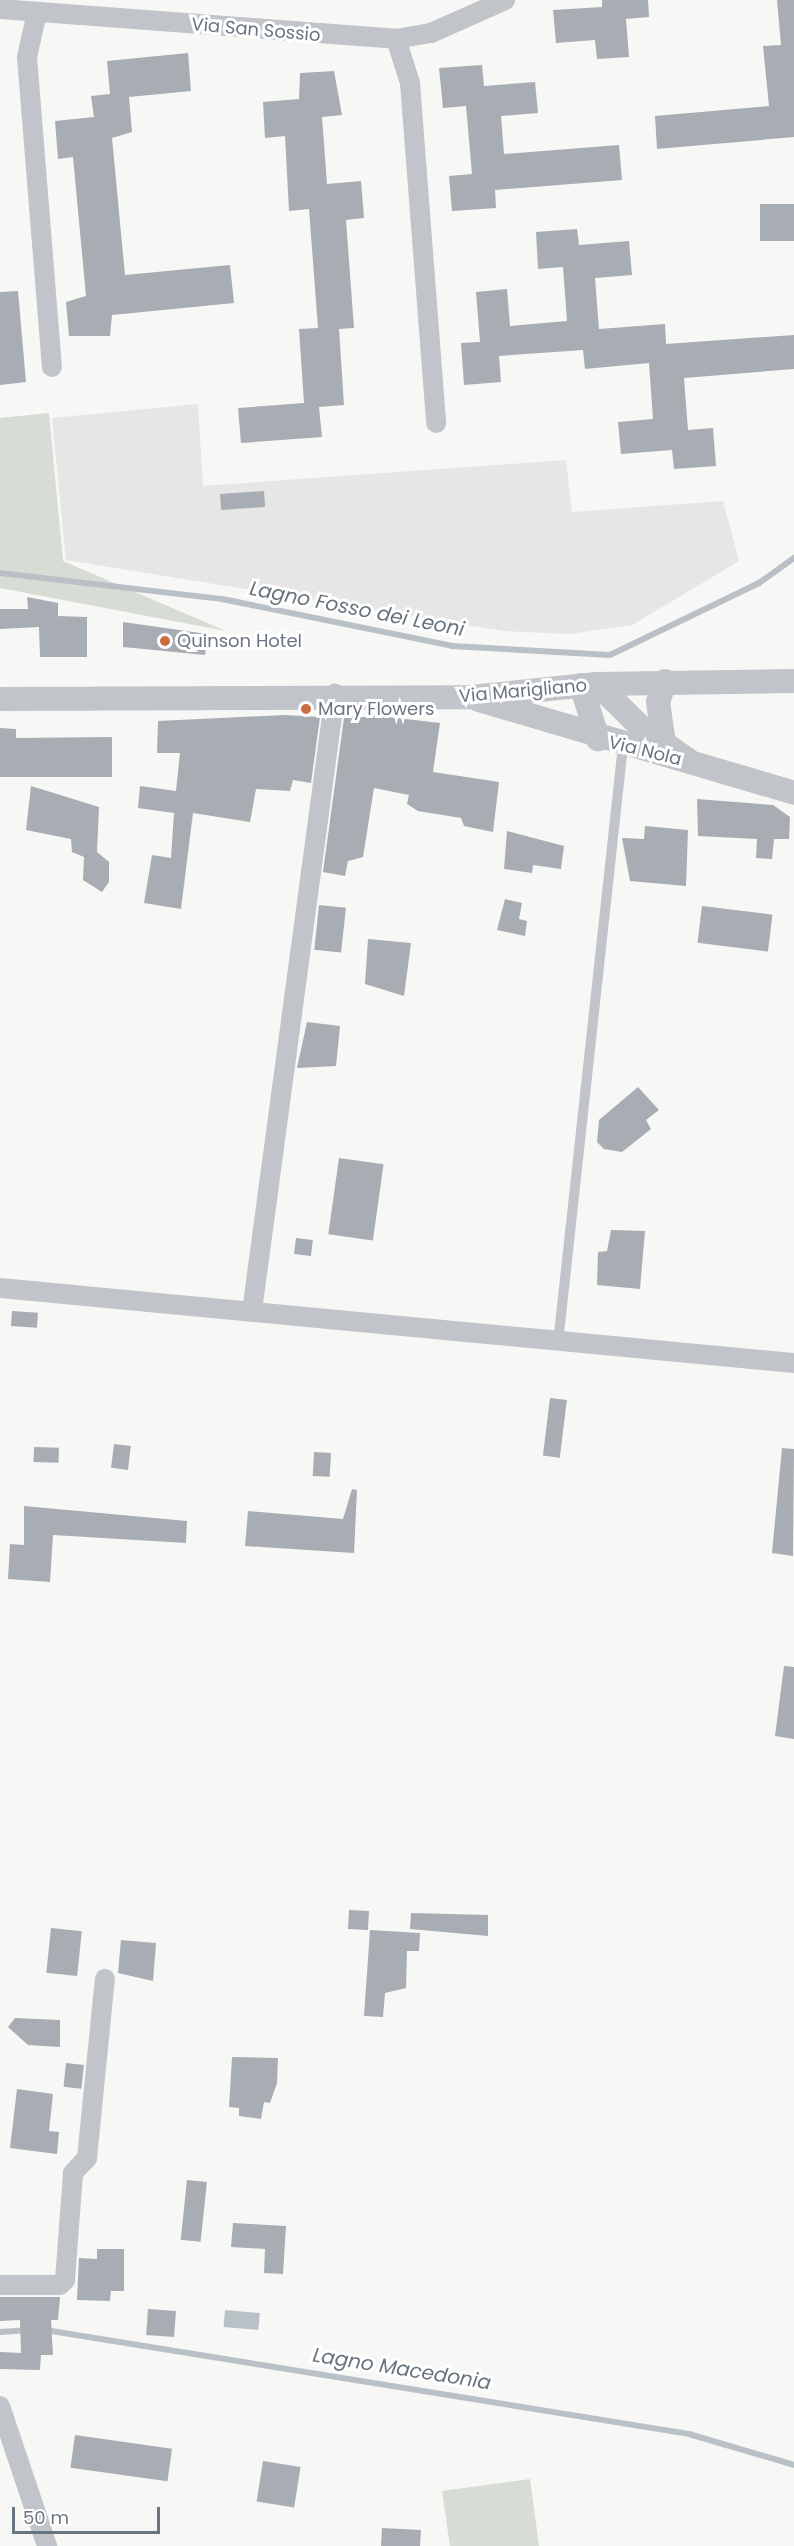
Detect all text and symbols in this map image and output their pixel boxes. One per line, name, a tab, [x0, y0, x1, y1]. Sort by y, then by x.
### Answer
street label: Via San Sossio	[191, 14, 321, 46]
water label: Lagno Fosso dei Leoni	[248, 576, 466, 642]
place label: Quinson Hotel	[177, 630, 302, 652]
marker: Quinson Hotel	[158, 634, 172, 648]
street label: Via Marigliano	[458, 675, 588, 707]
place label: Mary Flowers	[318, 698, 434, 720]
marker: Mary Flowers	[299, 702, 313, 716]
street label: Via Nola	[606, 732, 684, 770]
water label: Lagno Macedonia	[311, 2343, 493, 2395]
scale bar	[15, 2495, 164, 2533]
text: 50 m	[23, 2505, 69, 2530]

